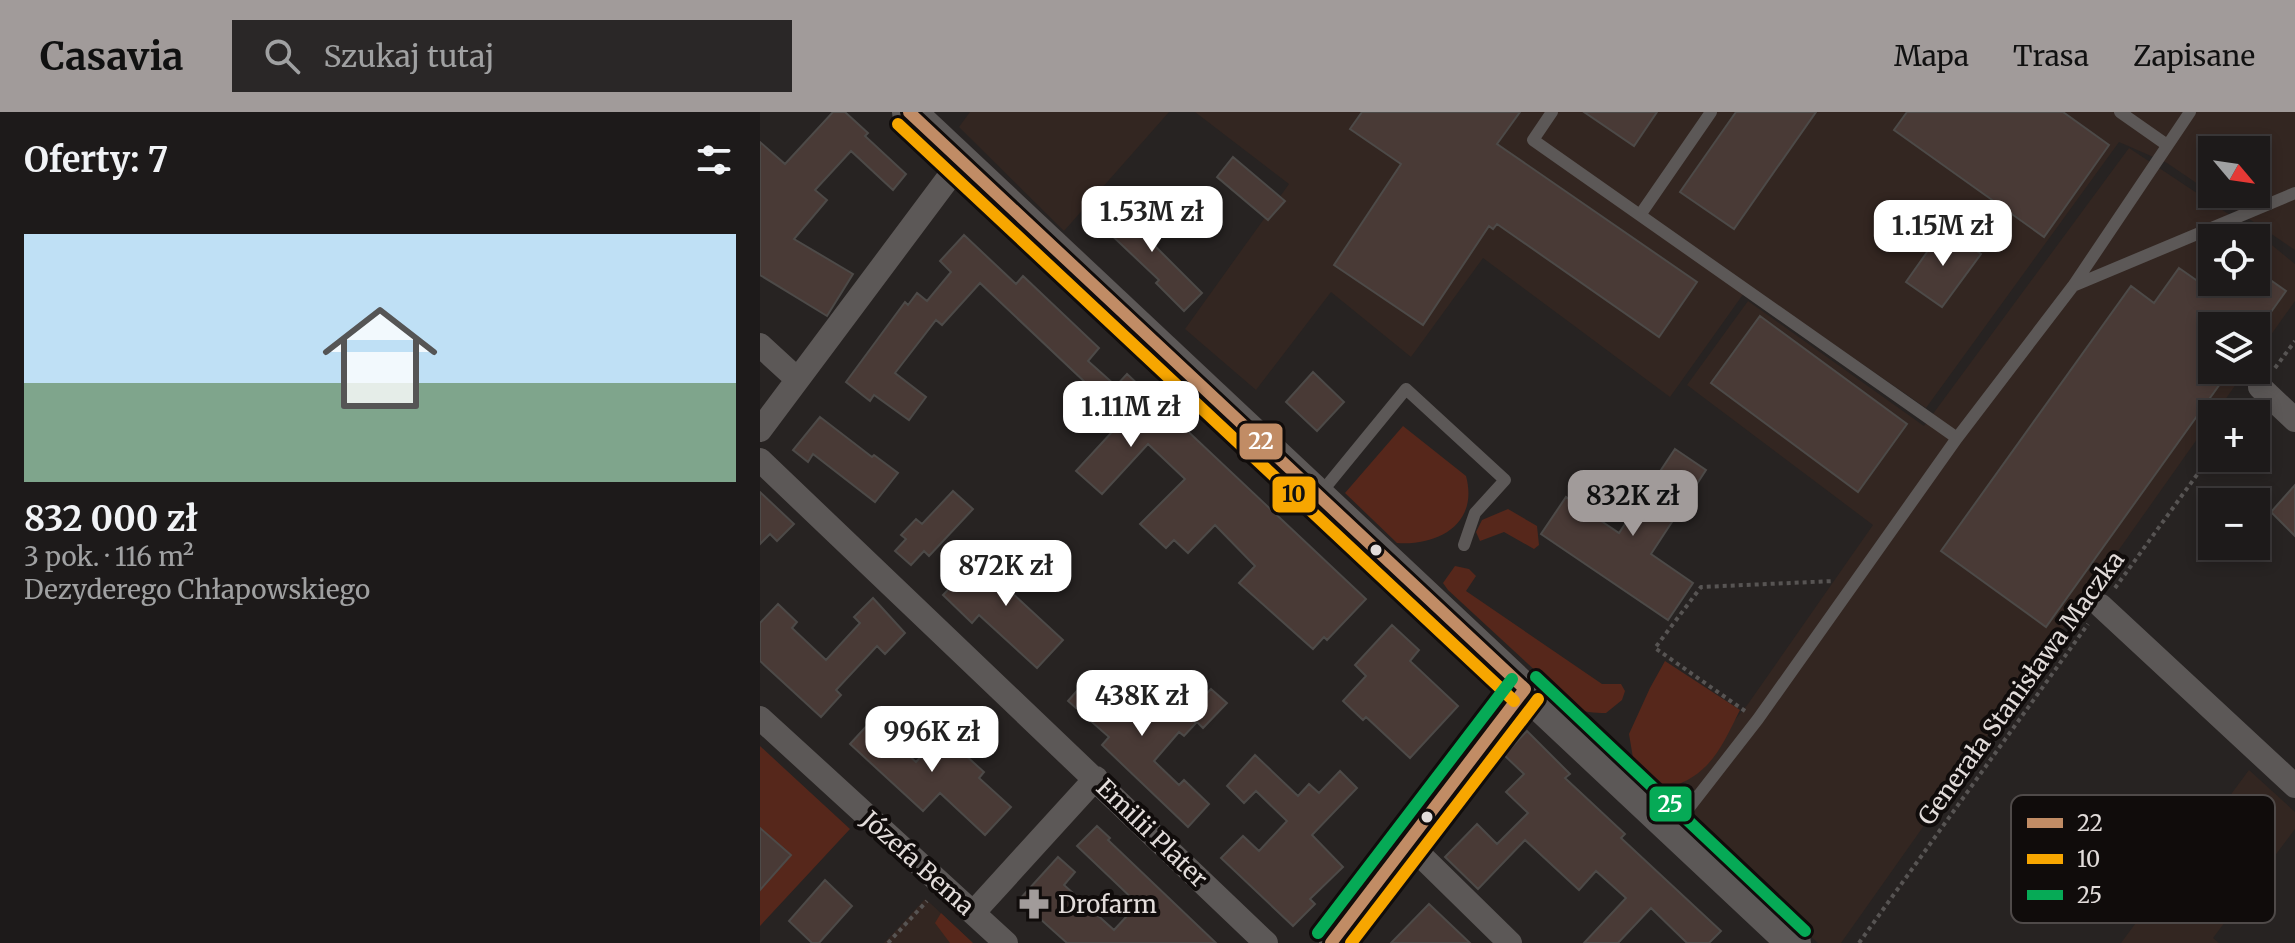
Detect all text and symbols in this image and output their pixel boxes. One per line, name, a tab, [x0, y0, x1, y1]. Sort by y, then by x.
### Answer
search box	[232, 20, 792, 92]
text: Casavia	[40, 33, 184, 80]
icon: search	[260, 34, 304, 78]
text: Szukaj tutaj	[324, 37, 494, 75]
text: Mapa	[1894, 38, 1969, 74]
text: Trasa	[2013, 38, 2089, 74]
text: Zapisane	[2133, 38, 2255, 74]
north arrow	[2198, 136, 2270, 208]
map controls	[2198, 136, 2270, 560]
icon: filters	[692, 138, 736, 182]
text: Oferty: 7	[24, 139, 168, 181]
pin: 1.53M zł	[1069, 186, 1235, 254]
text: 1.53M zł	[1100, 195, 1204, 228]
pin: 1.15M zł	[1860, 200, 2026, 268]
text: 1.15M zł	[1892, 209, 1994, 242]
button: locate	[2198, 224, 2270, 296]
icon: home	[308, 286, 452, 430]
button: layers	[2198, 312, 2270, 384]
pin: 1.11M zł	[1048, 381, 1214, 449]
text: 1.11M zł	[1081, 390, 1181, 423]
button: +	[2198, 400, 2270, 472]
line badge: 22	[1238, 422, 1284, 461]
text: 22	[1248, 427, 1274, 455]
pin: 832K zł	[1559, 470, 1707, 538]
line badge: 10	[1271, 475, 1317, 514]
text: 832K zł	[1586, 479, 1680, 512]
text: 10	[1282, 480, 1306, 508]
button: −	[2198, 488, 2270, 560]
text: 832 000 zł	[24, 498, 198, 540]
text: 3 pok. · 116 m²	[24, 540, 194, 573]
pin: 872K zł	[932, 540, 1080, 608]
unlabelled marker	[1368, 542, 1384, 558]
street label: Generała Stanisława Maczka	[1911, 545, 2131, 831]
text: 872K zł	[958, 549, 1054, 582]
text: Dezyderego Chłapowskiego	[24, 573, 370, 606]
pin: 438K zł	[1068, 670, 1216, 738]
text: 438K zł	[1095, 679, 1189, 712]
pin: 996K zł	[858, 706, 1006, 774]
text: 996K zł	[883, 715, 981, 748]
street label: Emilii Plater	[1090, 772, 1214, 894]
line badge: 25	[1648, 785, 1693, 823]
text: 25	[1657, 790, 1683, 818]
legend	[2011, 795, 2275, 923]
street label: Józefa Bema	[854, 804, 981, 922]
unlabelled marker	[1419, 809, 1435, 825]
text: 22	[2077, 809, 2103, 837]
text: 10	[2077, 845, 2100, 873]
text: 25	[2077, 881, 2102, 909]
pharmacy icon: Drofarm	[1017, 887, 1051, 921]
place label: Drofarm	[1058, 889, 1157, 920]

